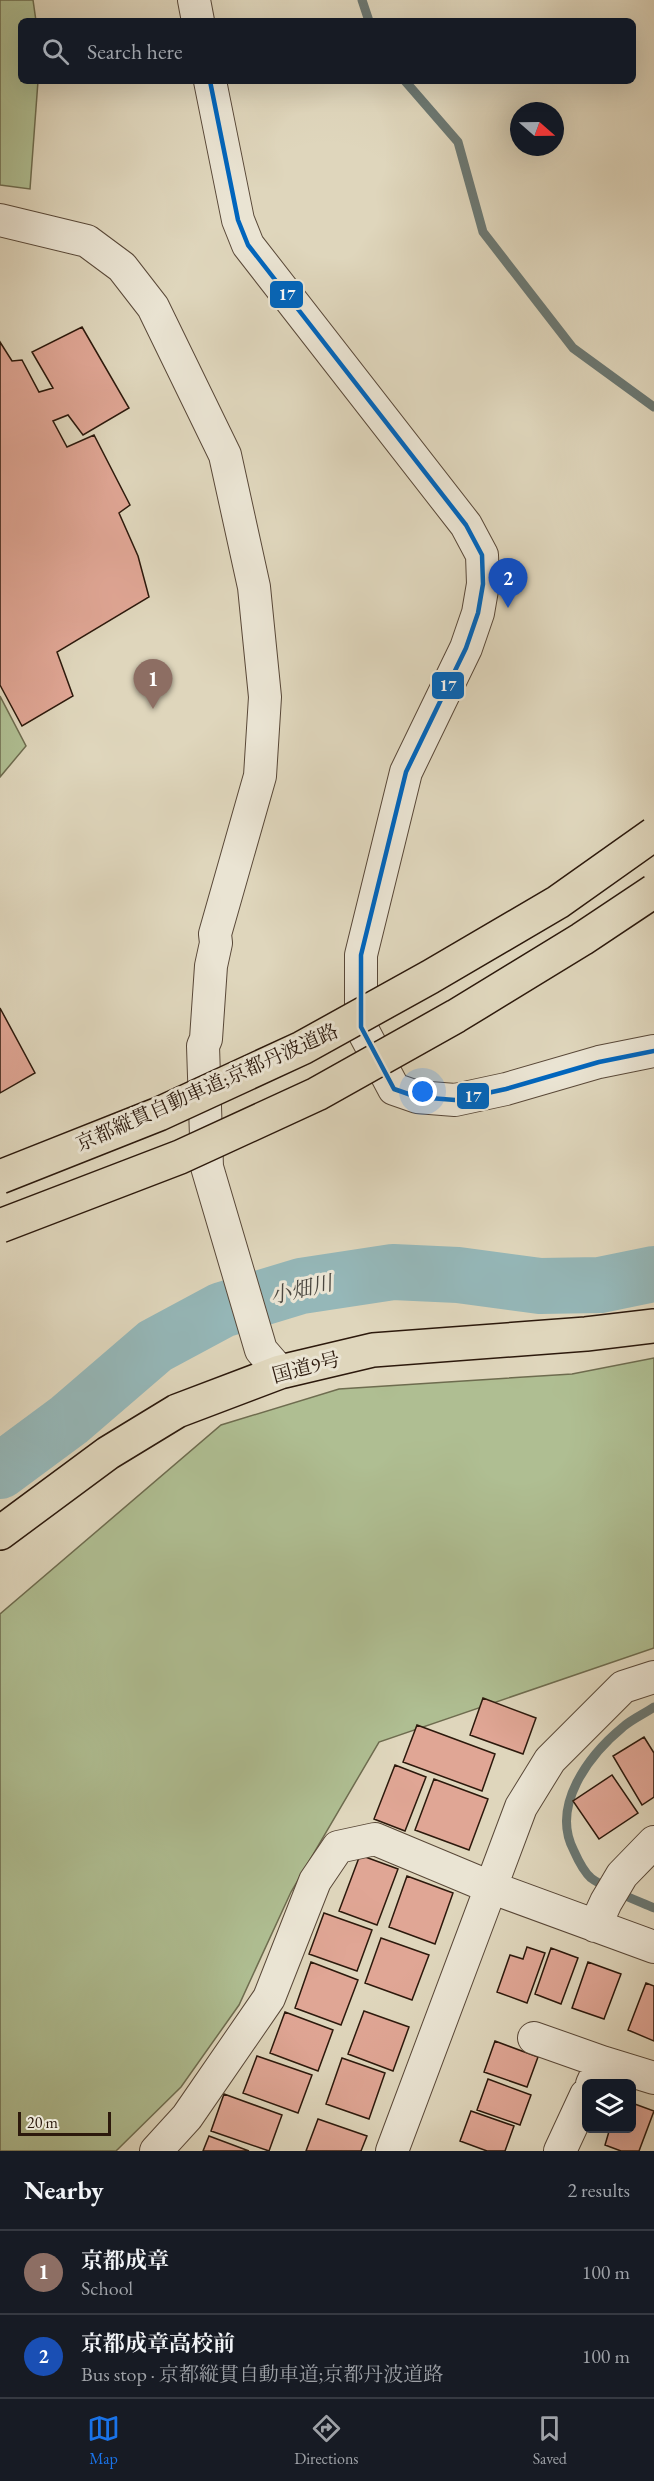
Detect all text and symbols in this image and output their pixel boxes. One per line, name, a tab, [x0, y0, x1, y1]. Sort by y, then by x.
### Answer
search box	[18, 18, 636, 84]
icon: search	[39, 35, 72, 68]
text: Search here	[87, 37, 182, 66]
north arrow	[510, 102, 564, 156]
line badge: 17	[269, 280, 304, 309]
text: 17	[279, 284, 296, 305]
pin: 2	[488, 558, 528, 608]
pin: 1	[134, 660, 172, 709]
line badge: 17	[431, 671, 465, 700]
text: 17	[440, 675, 457, 696]
street label: 京都縦貫自動車道;京都丹波道路	[72, 1017, 342, 1157]
your location	[408, 1077, 437, 1106]
line badge: 17	[456, 1082, 490, 1110]
text: 17	[465, 1086, 482, 1107]
water label: 小畑川	[267, 1268, 337, 1309]
street label: 国道9号	[269, 1345, 343, 1389]
map controls	[582, 2079, 636, 2133]
button: layers	[582, 2079, 636, 2133]
scale bar	[18, 2109, 111, 2136]
text: 20 m	[27, 2112, 58, 2133]
text: Nearby	[24, 2173, 104, 2207]
text: 2 results	[567, 2177, 630, 2203]
text: 京都成章	[81, 2246, 169, 2275]
text: 1	[38, 2259, 49, 2285]
text: 100 m	[582, 2259, 630, 2285]
text: School	[81, 2275, 133, 2301]
text: 京都成章高校前	[81, 2329, 235, 2358]
text: 2	[38, 2343, 49, 2369]
text: 100 m	[582, 2343, 630, 2369]
text: Bus stop · 京都縦貫自動車道;京都丹波道路	[81, 2361, 443, 2387]
tab: Map	[87, 2412, 120, 2469]
tab: Directions	[294, 2412, 359, 2469]
tab: Saved	[533, 2412, 567, 2469]

